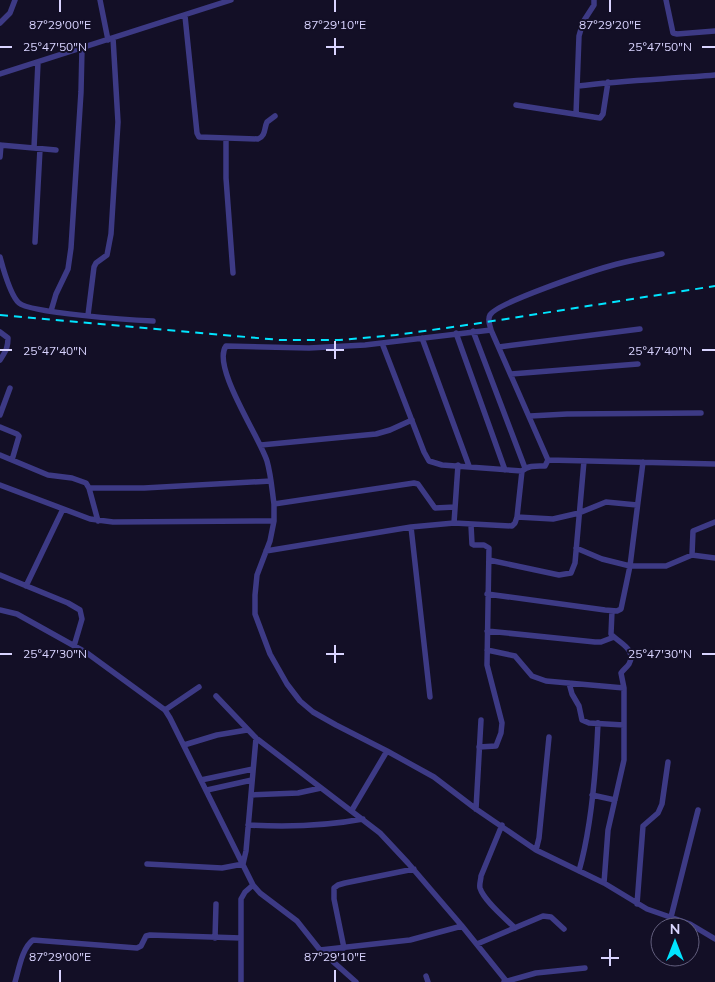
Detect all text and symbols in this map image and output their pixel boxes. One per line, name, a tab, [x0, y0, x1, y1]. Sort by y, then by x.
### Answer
text: 87°29'00"E	[29, 17, 91, 32]
text: 87°29'10"E	[304, 17, 366, 32]
text: 87°29'20"E	[579, 17, 641, 32]
text: 25°47'50"N	[23, 39, 87, 54]
text: 25°47'50"N	[628, 39, 692, 54]
text: 25°47'40"N	[23, 343, 87, 358]
text: 25°47'40"N	[628, 343, 692, 358]
text: 25°47'30"N	[23, 646, 87, 661]
text: 25°47'30"N	[628, 646, 692, 661]
north arrow	[650, 917, 700, 967]
text: N	[670, 920, 680, 938]
text: 87°29'00"E	[29, 949, 91, 964]
text: 87°29'10"E	[304, 949, 366, 964]

